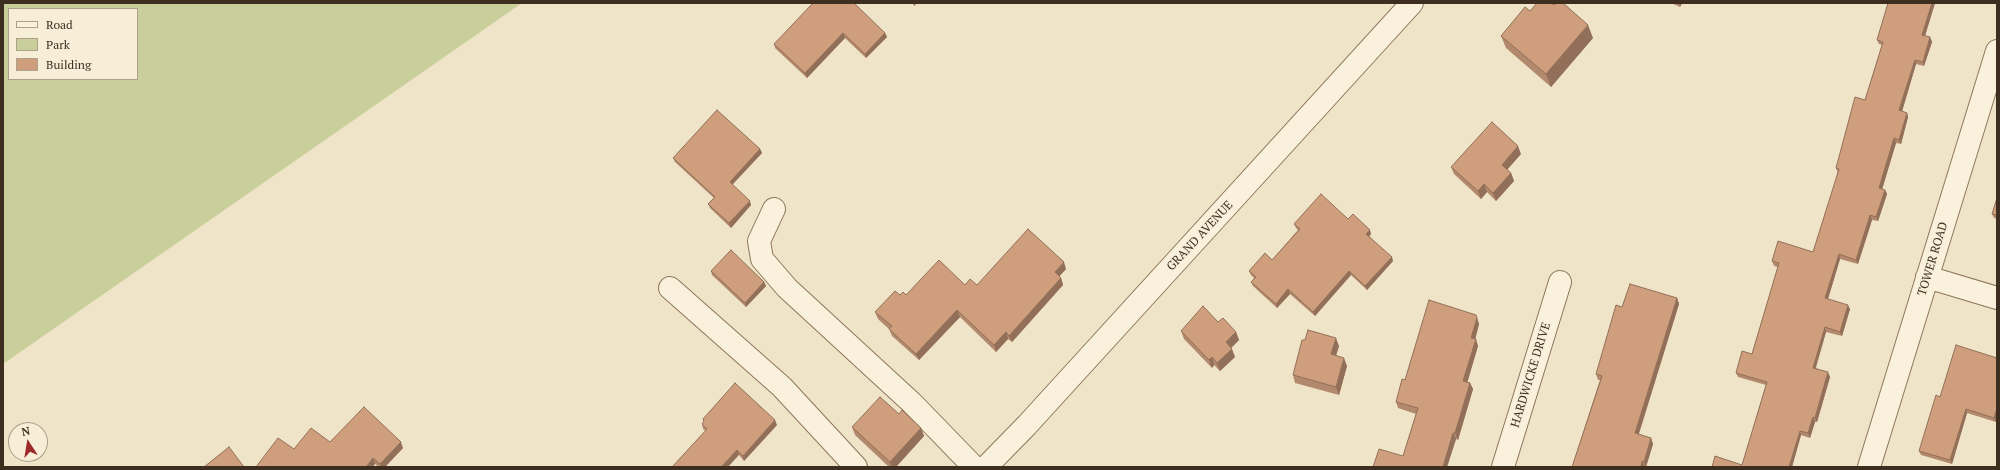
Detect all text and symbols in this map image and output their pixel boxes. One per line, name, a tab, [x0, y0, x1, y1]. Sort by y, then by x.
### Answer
legend	[8, 8, 138, 80]
text: Road	[46, 17, 73, 32]
text: Park	[46, 37, 70, 52]
text: Building	[46, 57, 91, 72]
street label: GRAND AVENUE	[1164, 198, 1236, 274]
street label: TOWER ROAD	[1915, 220, 1951, 298]
street label: HARDWICKE DRIVE	[1508, 321, 1554, 429]
north arrow	[8, 422, 48, 462]
text: N	[20, 424, 31, 439]

